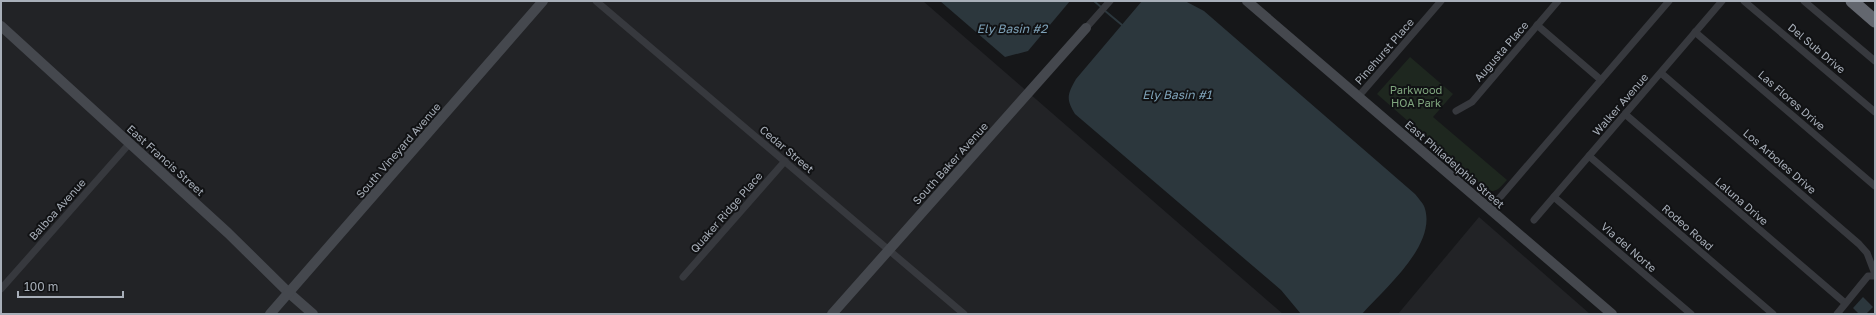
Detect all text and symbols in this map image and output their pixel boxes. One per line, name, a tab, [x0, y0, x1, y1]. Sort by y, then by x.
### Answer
street label: Pinehurst Place	[1352, 15, 1416, 87]
street label: Augusta Place	[1471, 18, 1531, 84]
street label: Del Sub Drive	[1786, 20, 1848, 76]
water label: Ely Basin #2	[977, 21, 1048, 36]
street label: Las Flores Drive	[1756, 67, 1828, 133]
street label: Walker Avenue	[1589, 70, 1651, 138]
park label: Parkwood HOA Park	[1390, 83, 1442, 109]
water label: Ely Basin #1	[1142, 87, 1212, 102]
street label: South Vineyard Avenue	[353, 100, 443, 200]
street label: East Philadelphia Street	[1403, 117, 1507, 211]
street label: South Baker Avenue	[910, 119, 990, 207]
street label: East Francis Street	[125, 122, 207, 198]
street label: Cedar Street	[757, 123, 817, 175]
street label: Los Arboles Drive	[1741, 126, 1819, 196]
street label: Quaker Ridge Place	[687, 169, 765, 255]
street label: Laluna Drive	[1713, 175, 1771, 227]
street label: Balboa Avenue	[26, 176, 88, 242]
street label: Rodeo Road	[1660, 201, 1716, 253]
street label: Via del Norte	[1599, 219, 1659, 275]
scale bar	[18, 273, 123, 299]
text: 100 m	[24, 279, 58, 294]

